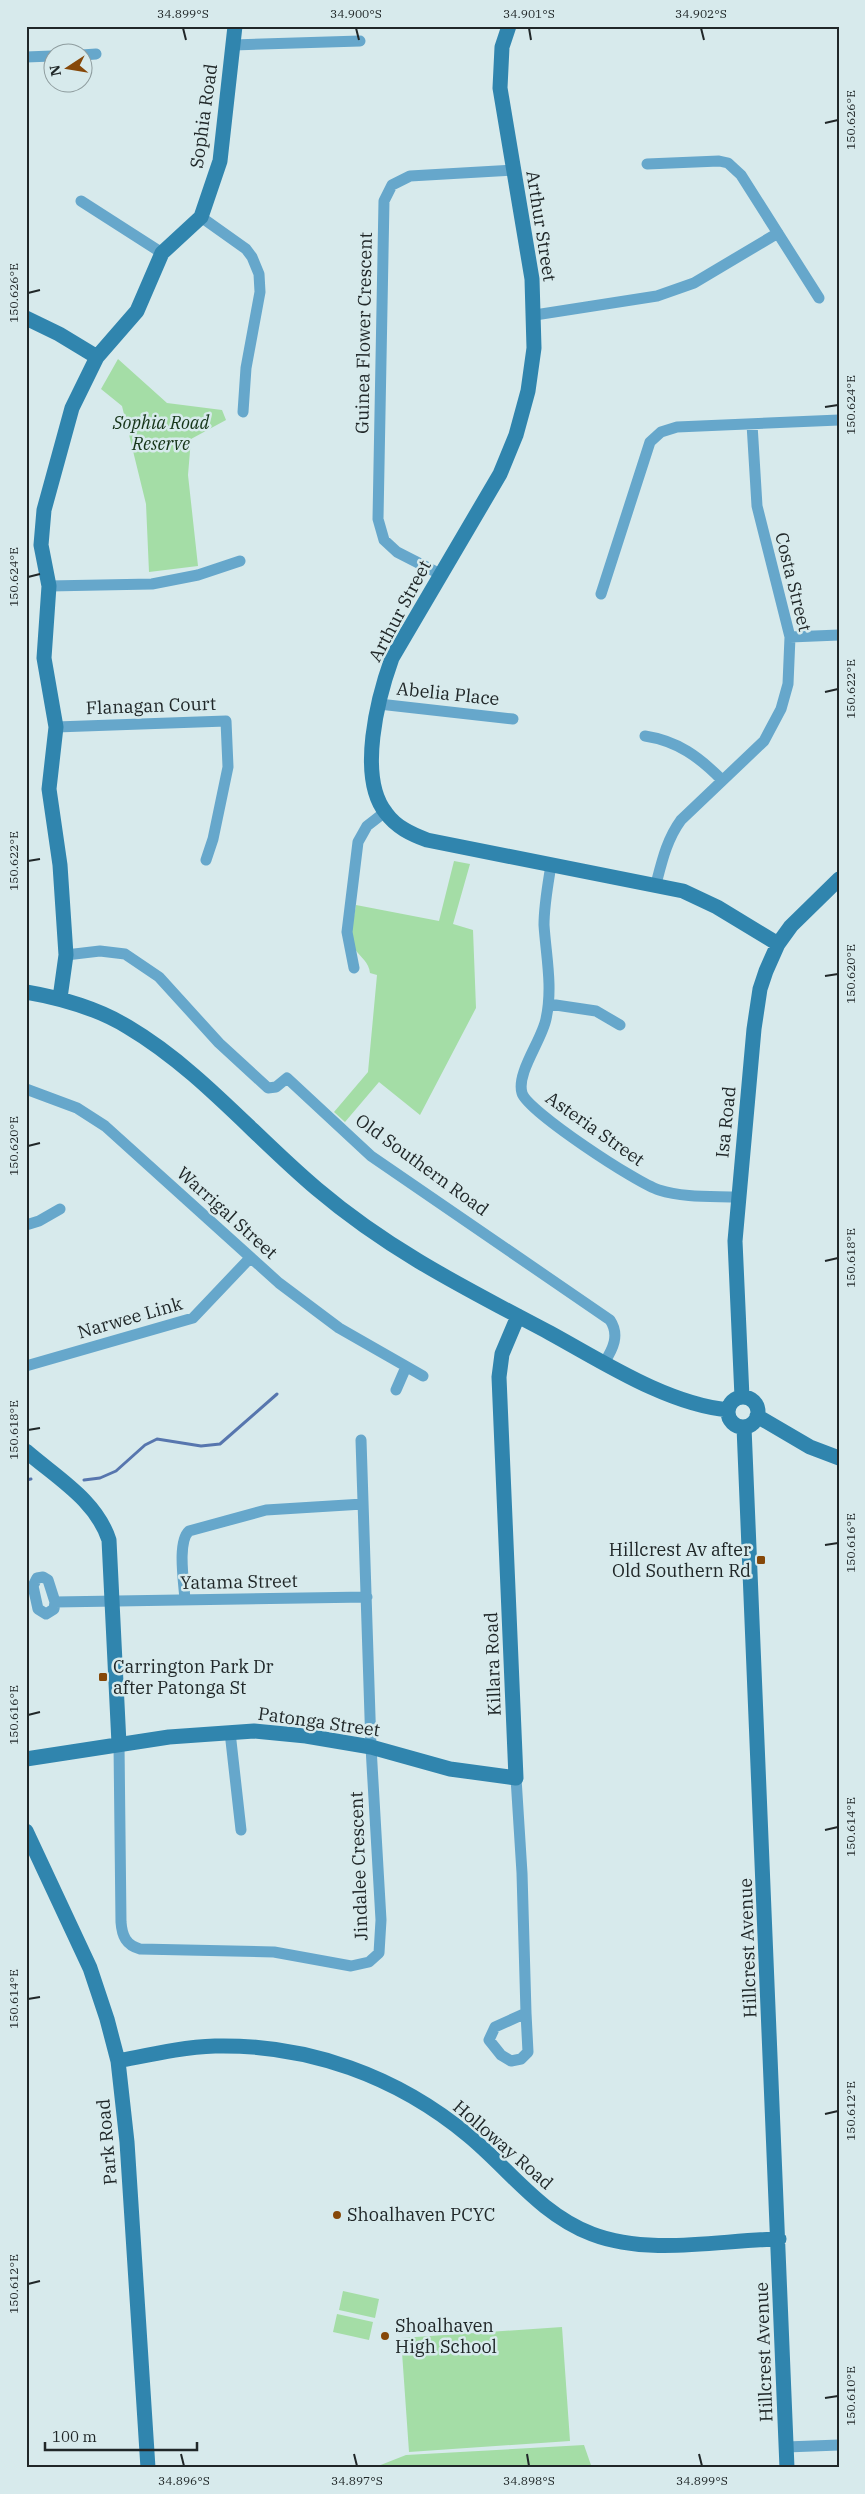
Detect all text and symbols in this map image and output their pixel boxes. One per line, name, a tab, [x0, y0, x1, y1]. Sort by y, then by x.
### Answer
text: 34.899°S	[157, 6, 209, 21]
text: 34.900°S	[330, 6, 382, 21]
text: 34.901°S	[503, 6, 555, 21]
text: 34.902°S	[675, 6, 727, 21]
north arrow	[42, 42, 92, 92]
street label: Sophia Road	[185, 62, 222, 170]
text: N	[45, 63, 65, 78]
text: 150.626°E	[843, 90, 858, 150]
street label: Arthur Street	[521, 169, 562, 283]
street label: Guinea Flower Crescent	[350, 232, 377, 434]
text: 150.626°E	[6, 263, 21, 323]
text: 150.624°E	[843, 375, 858, 435]
park label: Sophia Road Reserve	[112, 411, 210, 455]
street label: Costa Street	[770, 530, 817, 634]
text: 150.624°E	[6, 547, 21, 607]
street label: Arthur Street	[363, 556, 436, 666]
text: 150.622°E	[843, 659, 858, 719]
street label: Abelia Place	[396, 677, 501, 710]
street label: Flanagan Court	[85, 692, 216, 719]
text: 150.622°E	[6, 831, 21, 891]
text: 150.620°E	[843, 944, 858, 1004]
street label: Isa Road	[710, 1085, 741, 1159]
street label: Asteria Street	[541, 1086, 649, 1171]
street label: Old Southern Road	[351, 1109, 493, 1221]
text: 150.620°E	[6, 1116, 21, 1176]
street label: Warrigal Street	[172, 1161, 282, 1264]
text: 150.618°E	[843, 1228, 858, 1288]
street label: Narwee Link	[75, 1291, 185, 1343]
text: 150.618°E	[6, 1400, 21, 1460]
text: 150.616°E	[843, 1513, 858, 1573]
place label: Hillcrest Av after Old Southern Rd	[609, 1538, 751, 1582]
marker: Hillcrest Av after Old Southern Rd	[755, 1554, 767, 1566]
street label: Yatama Street	[180, 1569, 298, 1594]
street label: Killara Road	[479, 1612, 506, 1716]
place label: Carrington Park Dr after Patonga St	[113, 1655, 274, 1699]
marker: Carrington Park Dr after Patonga St	[97, 1671, 109, 1683]
text: 150.616°E	[6, 1685, 21, 1745]
street label: Patonga Street	[257, 1702, 382, 1741]
street label: Jindalee Crescent	[344, 1791, 373, 1941]
text: 150.614°E	[843, 1797, 858, 1857]
street label: Hillcrest Avenue	[734, 1878, 761, 2018]
text: 150.614°E	[6, 1969, 21, 2029]
text: 150.612°E	[843, 2081, 858, 2141]
street label: Holloway Road	[448, 2095, 558, 2194]
street label: Park Road	[91, 2098, 122, 2186]
place label: Shoalhaven PCYC	[347, 2203, 495, 2226]
marker: Shoalhaven PCYC	[331, 2209, 343, 2221]
text: 150.612°E	[6, 2254, 21, 2314]
street label: Hillcrest Avenue	[750, 2282, 777, 2422]
place label: Shoalhaven High School	[395, 2314, 497, 2358]
marker: Shoalhaven High School	[379, 2330, 391, 2342]
text: 150.610°E	[843, 2366, 858, 2426]
scale bar	[45, 2419, 198, 2451]
text: 100 m	[52, 2427, 97, 2446]
text: 34.896°S	[158, 2473, 210, 2488]
text: 34.897°S	[331, 2473, 383, 2488]
text: 34.898°S	[503, 2473, 555, 2488]
text: 34.899°S	[676, 2473, 728, 2488]

